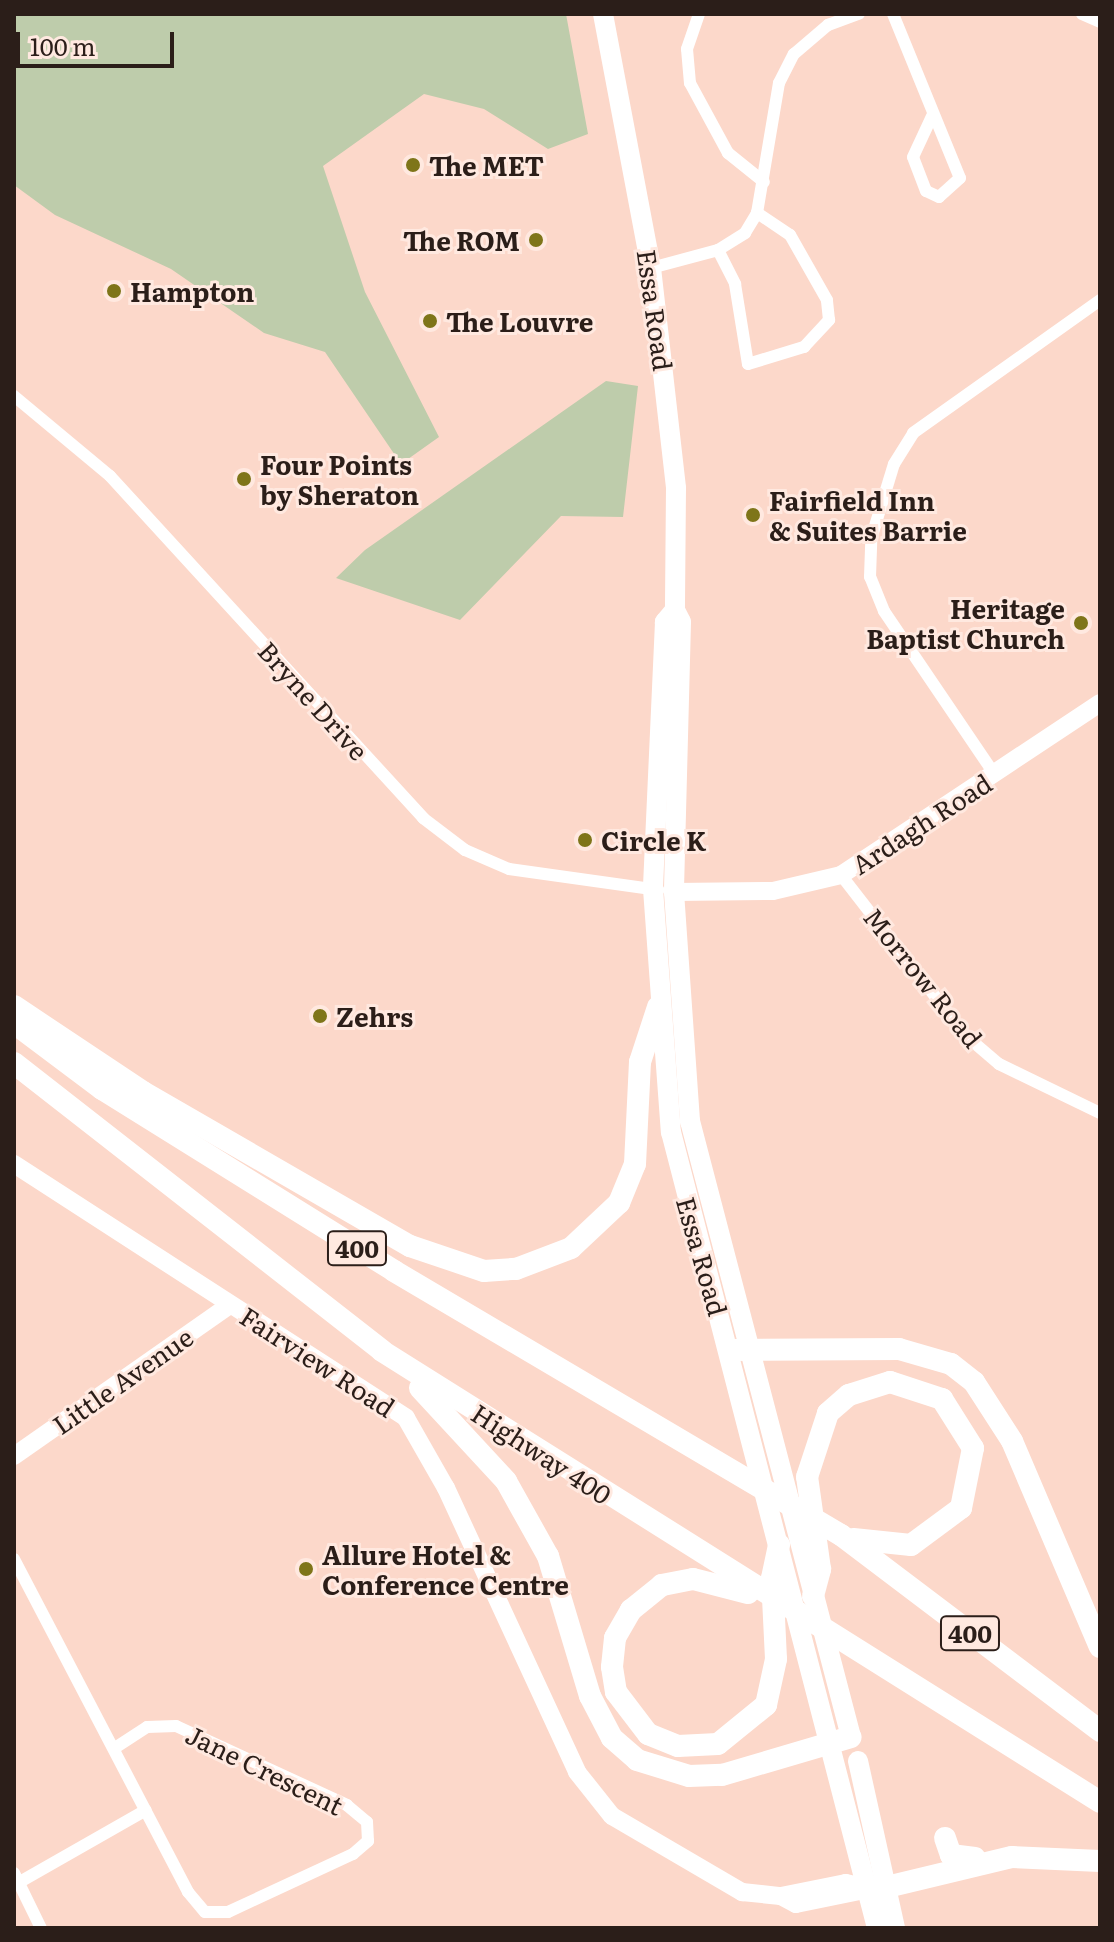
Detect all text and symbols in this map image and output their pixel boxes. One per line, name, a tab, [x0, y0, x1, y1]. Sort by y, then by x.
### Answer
scale bar	[20, 16, 178, 66]
text: 100 m	[30, 28, 96, 63]
place label: The MET	[429, 149, 544, 181]
marker: The MET	[404, 156, 422, 174]
place label: The ROM	[403, 224, 520, 256]
marker: The ROM	[527, 231, 545, 249]
street label: Essa Road	[632, 247, 680, 373]
place label: Hampton	[130, 275, 254, 307]
marker: Hampton	[105, 282, 123, 300]
place label: The Louvre	[446, 305, 593, 337]
marker: The Louvre	[421, 312, 439, 330]
place label: Four Points by Sheraton	[260, 448, 419, 510]
marker: Four Points by Sheraton	[235, 470, 253, 488]
place label: Fairfield Inn & Suites Barrie	[769, 484, 967, 546]
marker: Fairfield Inn & Suites Barrie	[744, 506, 762, 524]
place label: Heritage Baptist Church	[866, 592, 1065, 654]
marker: Heritage Baptist Church	[1072, 614, 1090, 632]
street label: Bryne Drive	[253, 634, 375, 766]
street label: Ardagh Road	[845, 766, 997, 880]
place label: Circle K	[601, 824, 706, 856]
marker: Circle K	[576, 831, 594, 849]
street label: Morrow Road	[858, 901, 990, 1053]
place label: Zehrs	[336, 1000, 413, 1032]
marker: Zehrs	[311, 1007, 329, 1025]
street label: Essa Road	[671, 1193, 735, 1319]
road number: 400	[325, 1228, 389, 1268]
street label: Fairview Road	[235, 1299, 401, 1423]
street label: Little Avenue	[46, 1320, 198, 1440]
street label: Highway 400	[466, 1396, 618, 1510]
place label: Allure Hotel & Conference Centre	[322, 1538, 569, 1600]
marker: Allure Hotel & Conference Centre	[297, 1560, 315, 1578]
road number: 400	[938, 1613, 1002, 1653]
street label: Jane Crescent	[181, 1717, 349, 1821]

